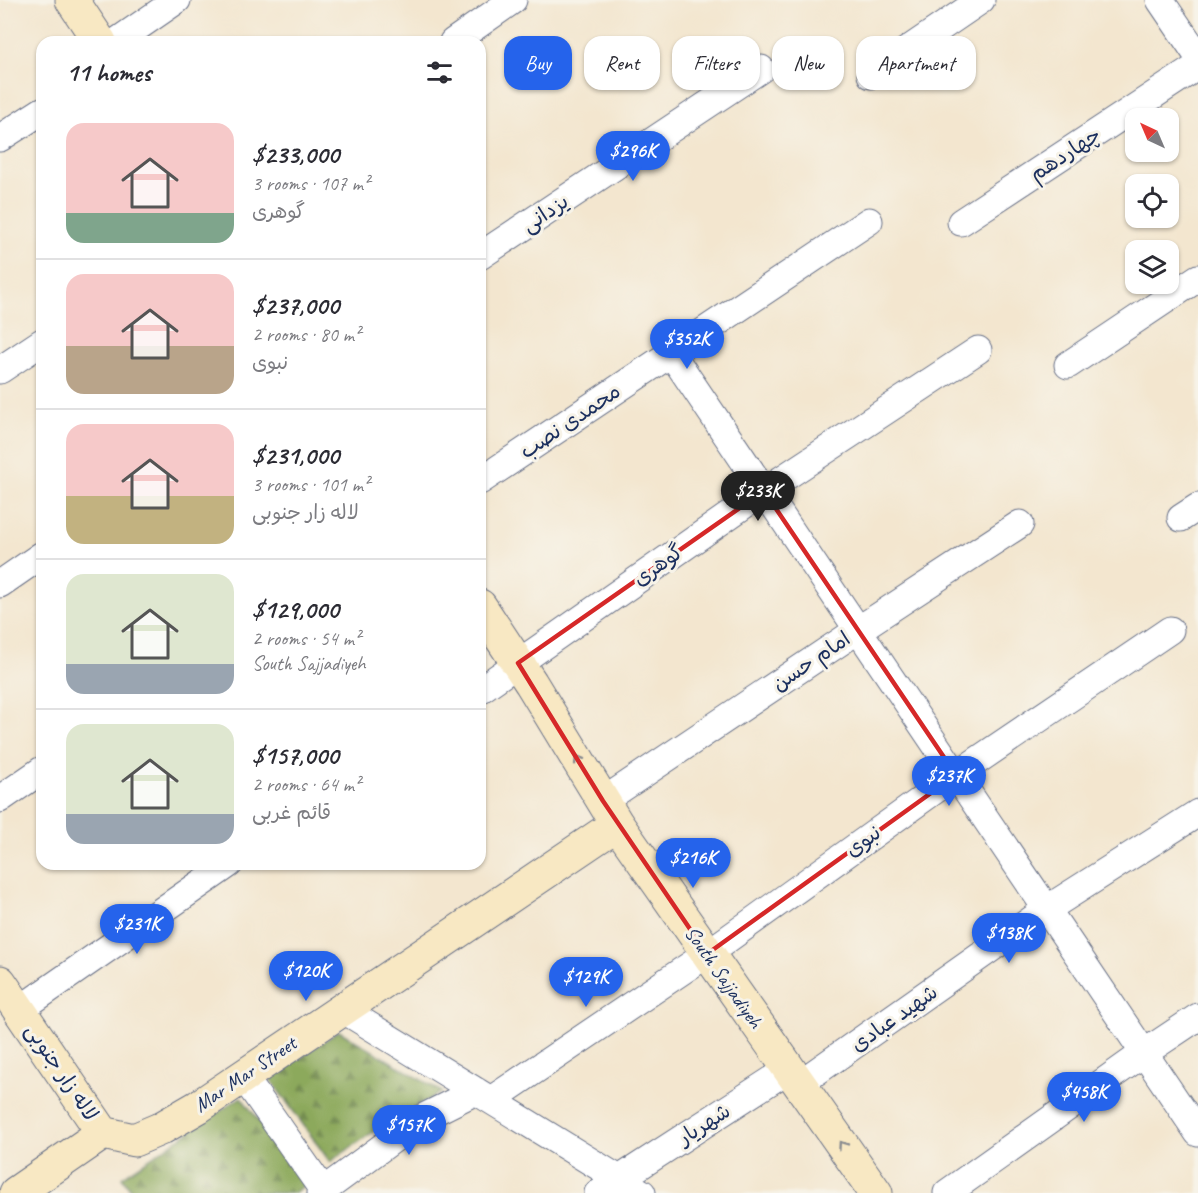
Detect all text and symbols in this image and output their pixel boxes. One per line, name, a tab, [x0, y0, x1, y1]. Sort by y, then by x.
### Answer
chip: Buy	[504, 36, 572, 90]
chip: Rent	[584, 36, 660, 90]
chip: Filters	[672, 36, 760, 90]
chip: New	[772, 36, 844, 90]
chip: Apartment	[856, 36, 976, 90]
text: 11 homes	[66, 56, 151, 89]
icon: filters	[423, 56, 456, 89]
north arrow	[1125, 108, 1179, 162]
map controls	[1125, 108, 1179, 294]
street label: چهاردهم	[1024, 121, 1107, 189]
pin: $296K	[591, 131, 675, 182]
text: $233,000	[252, 138, 339, 171]
text: $296K	[610, 138, 656, 163]
icon: home	[114, 147, 186, 219]
text: 3 rooms · 107 m²	[252, 171, 369, 196]
button: locate	[1125, 174, 1179, 228]
street label: یزدانی	[517, 188, 574, 239]
text: گوهری	[252, 199, 305, 224]
button: layers	[1125, 240, 1179, 294]
text: $237,000	[252, 289, 339, 322]
icon: home	[114, 298, 186, 370]
pin: $352K	[645, 319, 729, 370]
text: 2 rooms · 80 m²	[252, 322, 360, 347]
text: $352K	[664, 326, 710, 351]
text: نبوی	[252, 350, 288, 375]
street label: محمدی نصب	[515, 378, 625, 464]
text: $231,000	[252, 439, 339, 472]
icon: home	[114, 448, 186, 520]
pin: $233K	[716, 471, 800, 522]
text: 3 rooms · 101 m²	[252, 472, 369, 497]
text: $233K	[735, 478, 781, 503]
text: لاله زار جنوبی	[252, 500, 359, 525]
street label: گوهری	[628, 538, 688, 592]
text: $129,000	[252, 593, 339, 626]
icon: home	[114, 598, 186, 670]
street label: امام حسن	[767, 625, 857, 699]
text: 2 rooms · 54 m²	[252, 626, 360, 651]
text: South Sajjadiyeh	[252, 651, 366, 676]
text: $157,000	[252, 739, 339, 772]
icon: home	[114, 748, 186, 820]
one-way arrow	[573, 755, 585, 765]
pin: $237K	[907, 756, 991, 807]
text: $237K	[926, 763, 972, 788]
text: 2 rooms · 64 m²	[252, 772, 360, 797]
text: قائم غربی	[252, 800, 331, 825]
street label: نبوی	[840, 819, 886, 863]
pin: $216K	[651, 838, 735, 889]
text: $216K	[670, 845, 716, 870]
pin: $231K	[95, 904, 179, 955]
text: $231K	[114, 911, 160, 936]
pin: $138K	[967, 913, 1051, 964]
text: $138K	[986, 920, 1032, 945]
street label: South Sajjadiyeh	[679, 921, 770, 1034]
pin: $120K	[264, 951, 348, 1002]
pin: $129K	[544, 957, 628, 1008]
text: $120K	[283, 958, 329, 983]
text: $129K	[563, 964, 609, 989]
street label: شهید عبادی	[846, 979, 942, 1057]
street label: لاله زار جنوبی	[19, 1018, 104, 1126]
street label: Mar Mar Street	[189, 1029, 303, 1118]
pin: $458K	[1042, 1072, 1126, 1123]
text: $458K	[1061, 1079, 1107, 1104]
street label: شهریار	[671, 1098, 735, 1152]
pin: $157K	[367, 1105, 451, 1156]
text: $157K	[386, 1112, 432, 1137]
one-way arrow	[838, 1141, 849, 1152]

